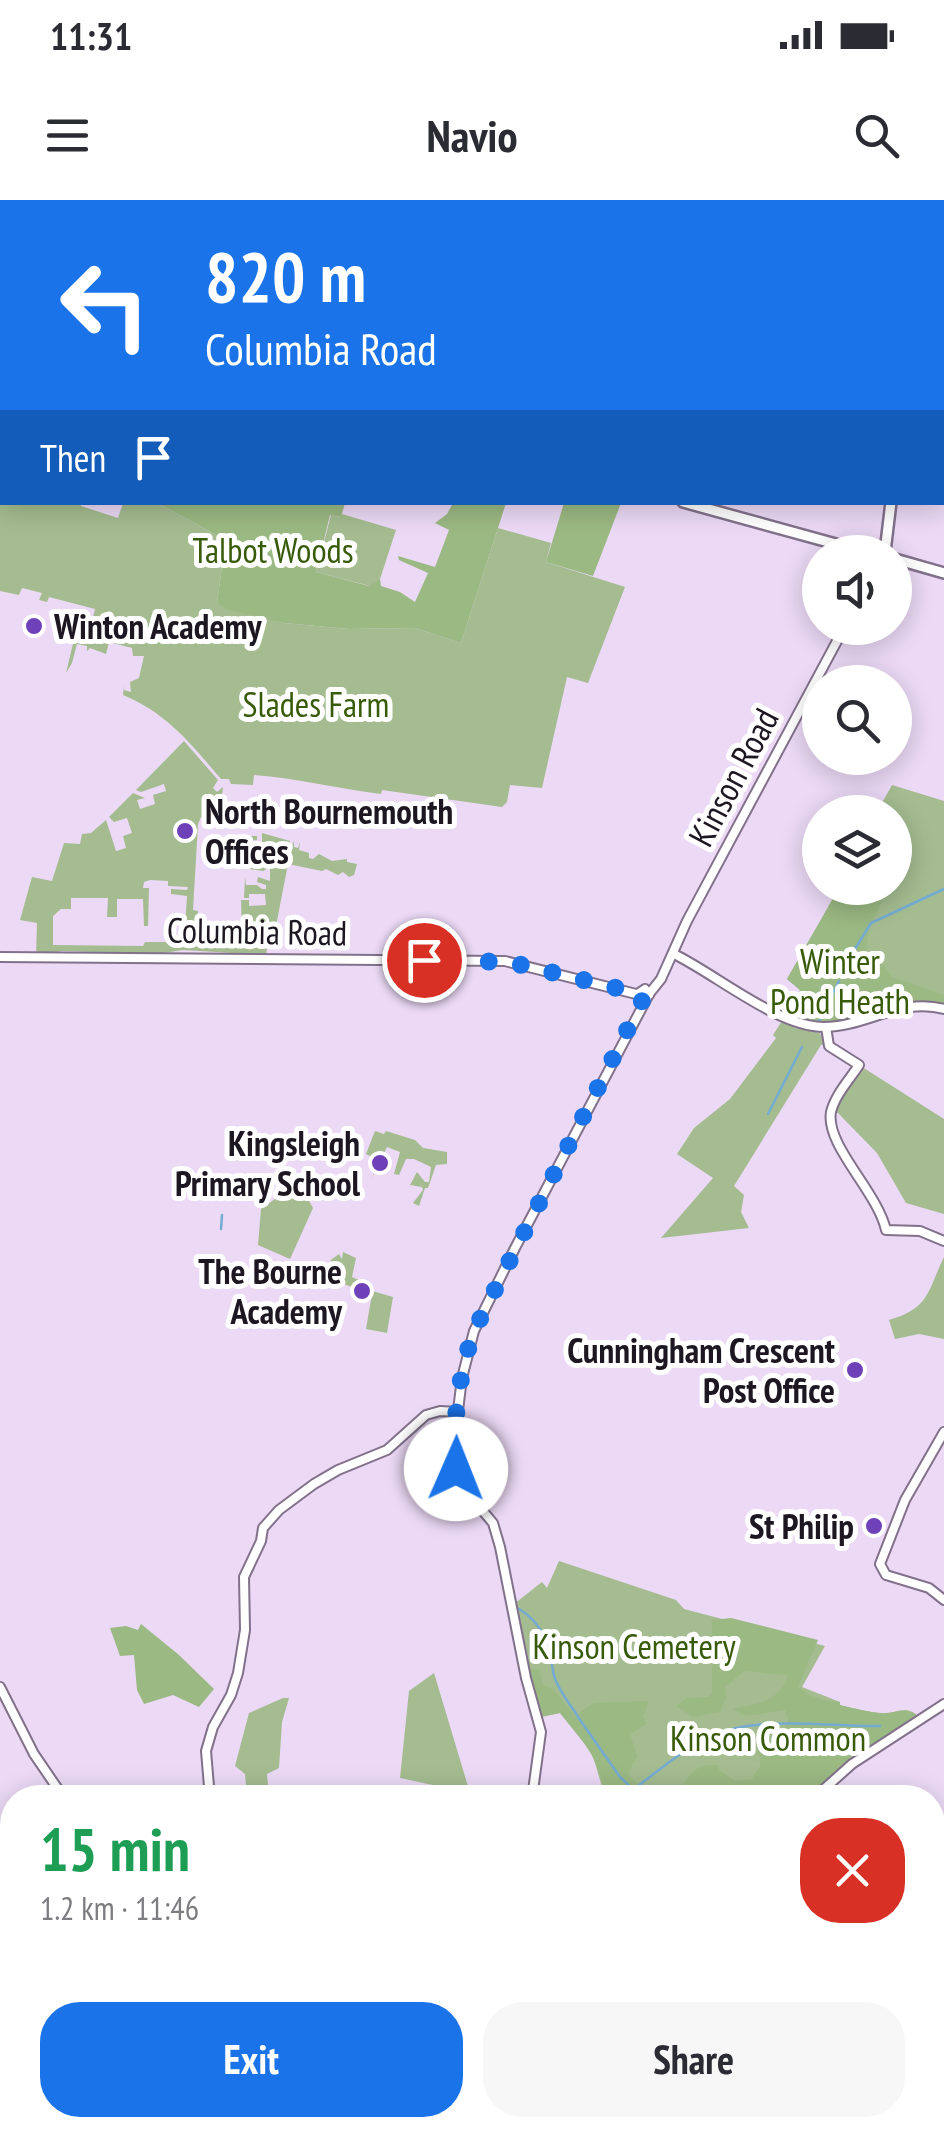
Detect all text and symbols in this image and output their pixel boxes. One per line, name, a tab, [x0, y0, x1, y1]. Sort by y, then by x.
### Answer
text: 11:31	[50, 11, 132, 60]
text: Navio	[427, 106, 518, 164]
icon: menu	[40, 108, 95, 163]
icon: search	[849, 108, 904, 163]
text: 820 m	[205, 231, 366, 321]
icon: left	[40, 240, 170, 370]
text: Columbia Road	[205, 319, 437, 377]
icon: arrive	[126, 430, 181, 485]
text: Then	[40, 433, 106, 482]
park label: Talbot Woods	[192, 527, 354, 573]
map controls	[802, 535, 912, 905]
button: sound	[802, 535, 912, 645]
place label: Winton Academy	[53, 603, 263, 649]
marker: Winton Academy	[23, 615, 45, 637]
button: search	[802, 665, 912, 775]
park label: Slades Farm	[243, 681, 389, 727]
street label: Kinson Road	[678, 700, 788, 854]
place label: North Bournemouth Offices	[205, 788, 453, 874]
button: layers	[802, 795, 912, 905]
marker: North Bournemouth Offices	[174, 820, 196, 842]
street label: Columbia Road	[167, 906, 347, 956]
pin	[382, 918, 467, 1003]
icon: arrive	[397, 933, 452, 988]
park label: Winter Pond Heath	[770, 938, 910, 1024]
place label: Kingsleigh Primary School	[175, 1120, 360, 1206]
marker: Kingsleigh Primary School	[369, 1152, 391, 1174]
place label: The Bourne Academy	[198, 1248, 343, 1334]
marker: The Bourne Academy	[351, 1280, 373, 1302]
place label: Cunningham Crescent Post Office	[567, 1327, 835, 1413]
marker: Cunningham Crescent Post Office	[844, 1359, 866, 1381]
position arrow	[404, 1417, 508, 1521]
place label: St Philip	[749, 1503, 854, 1549]
marker: St Philip	[863, 1515, 885, 1537]
park label: Kinson Cemetery	[532, 1623, 736, 1669]
park label: Kinson Common	[670, 1715, 866, 1761]
text: 15 min	[40, 1810, 190, 1888]
button: close	[800, 1818, 905, 1923]
text: 1.2 km · 11:46	[40, 1887, 199, 1929]
button: Exit	[40, 2002, 463, 2117]
button: Share	[483, 2002, 905, 2117]

